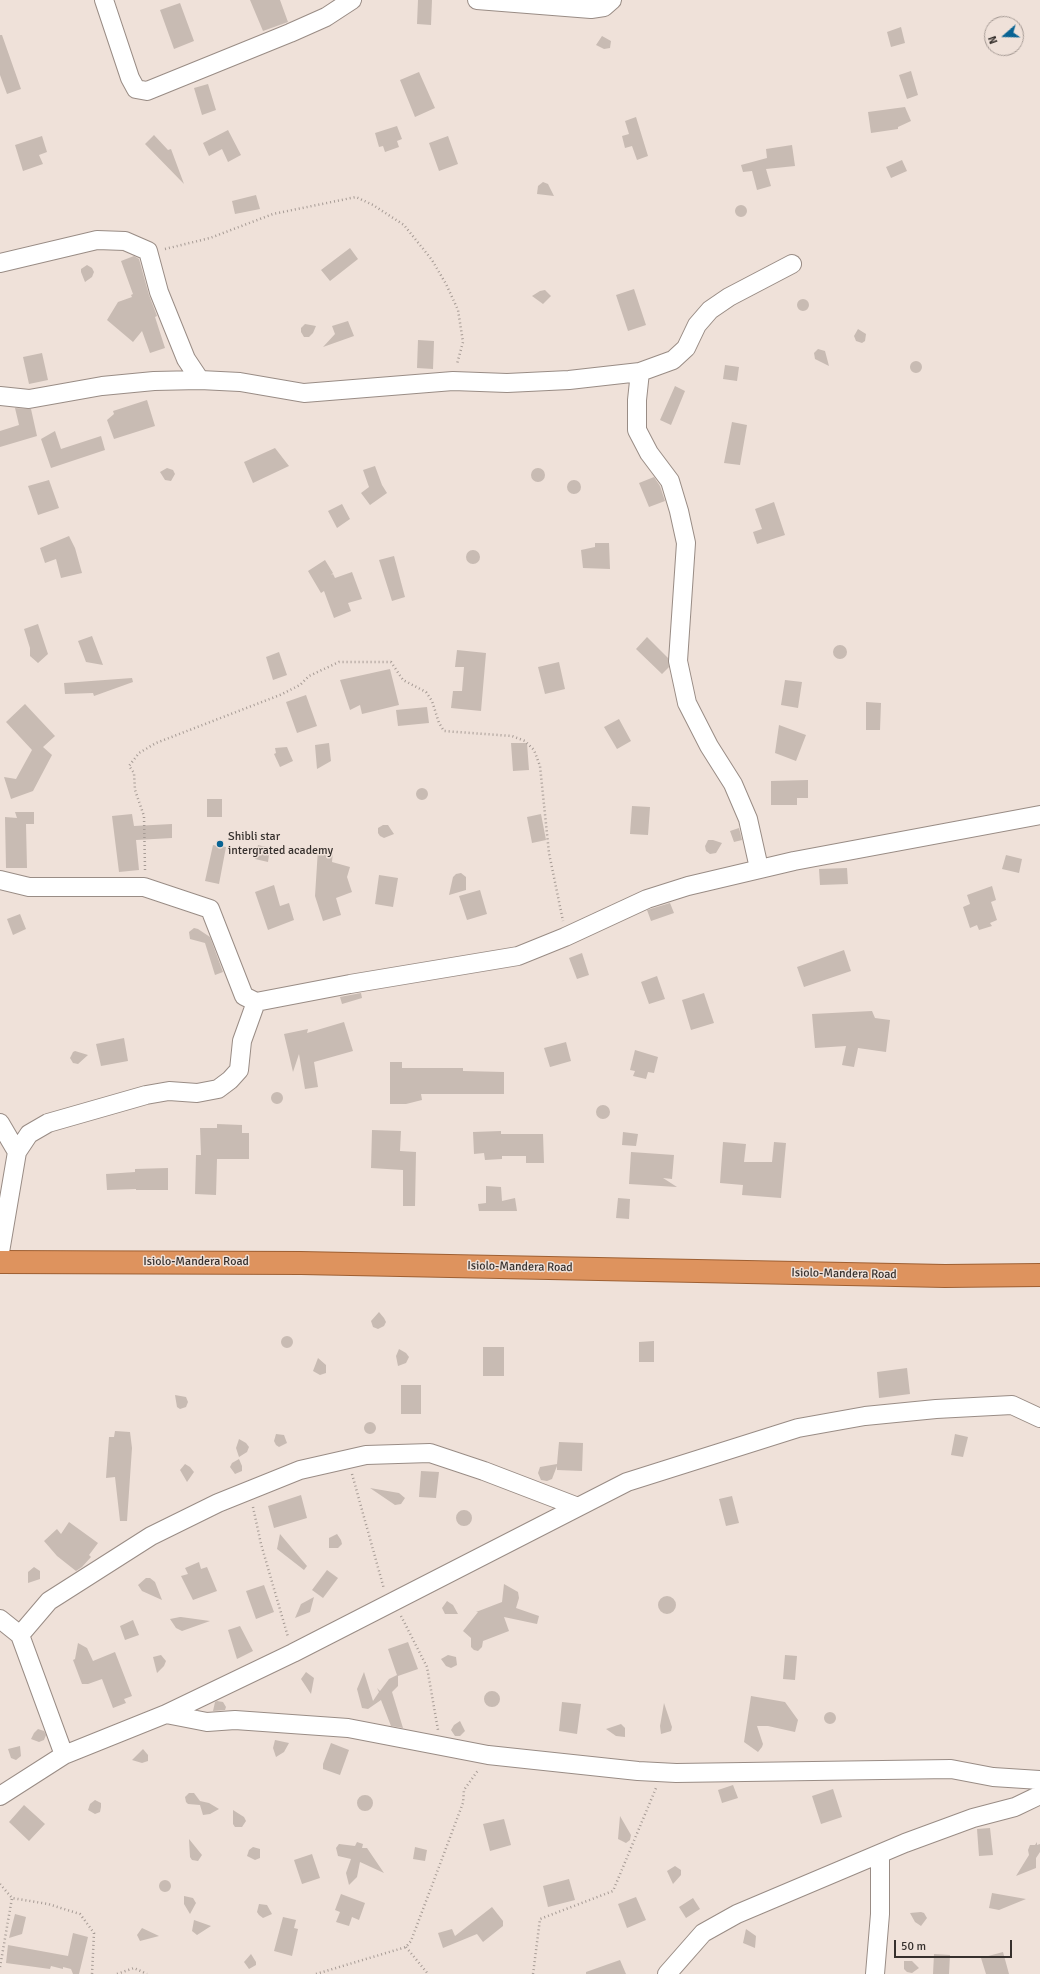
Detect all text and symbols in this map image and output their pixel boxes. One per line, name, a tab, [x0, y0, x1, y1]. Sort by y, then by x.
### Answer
north arrow	[984, 16, 1024, 56]
text: N	[986, 34, 1001, 46]
place label: Shibli star intergrated academy	[228, 830, 333, 858]
marker: Shibli star intergrated academy	[215, 839, 225, 849]
street label: Isiolo-Mandera Road	[143, 1255, 249, 1269]
street label: Isiolo-Mandera Road	[467, 1259, 573, 1275]
street label: Isiolo-Mandera Road	[791, 1266, 897, 1282]
scale bar	[896, 1932, 1014, 1958]
text: 50 m	[901, 1939, 926, 1954]

